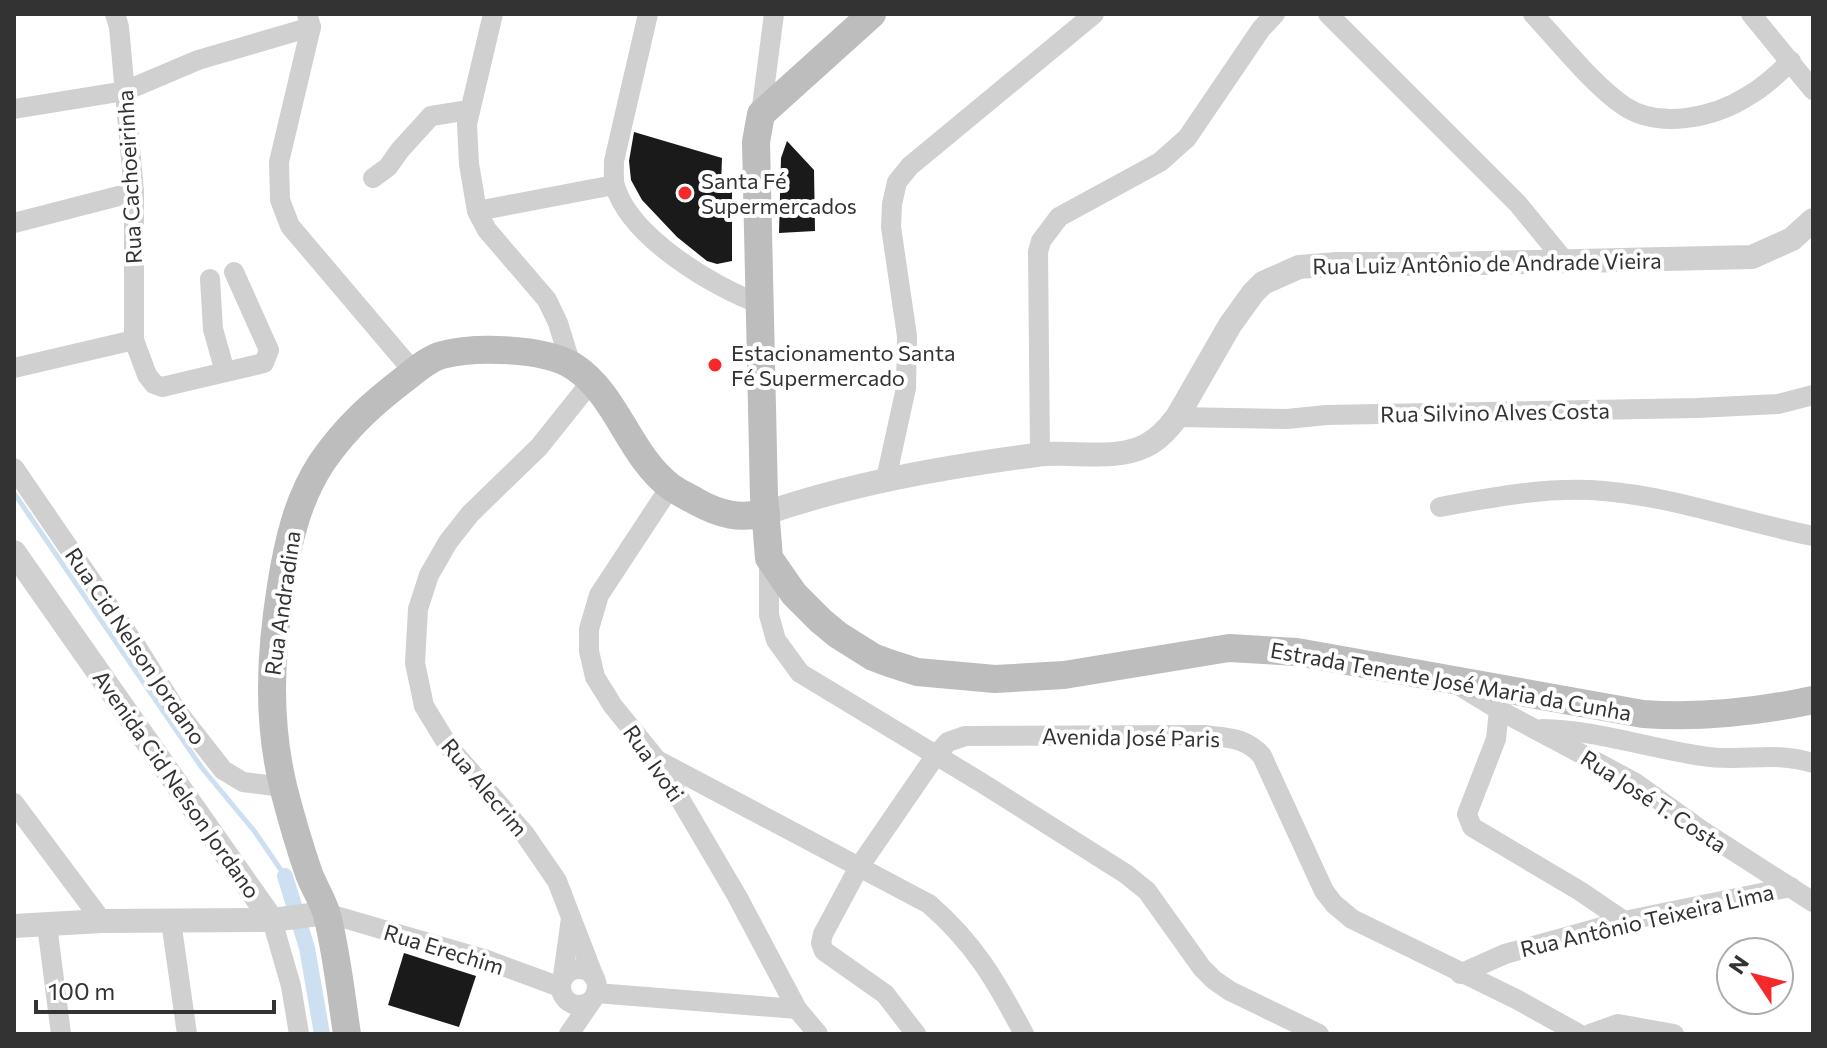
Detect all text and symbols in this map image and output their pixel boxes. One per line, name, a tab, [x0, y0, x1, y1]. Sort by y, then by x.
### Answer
street label: Rua Cachoeirinha	[111, 89, 147, 265]
place label: Santa Fé Supermercados	[701, 167, 857, 219]
marker: Santa Fé Supermercados	[676, 184, 694, 202]
street label: Rua Luiz Antônio de Andrade Vieira	[1312, 246, 1662, 280]
place label: Estacionamento Santa Fé Supermercado	[731, 339, 955, 391]
marker: Estacionamento Santa Fé Supermercado	[706, 356, 724, 374]
street label: Rua Silvino Alves Costa	[1380, 396, 1610, 428]
street label: Rua Andradina	[258, 529, 306, 677]
street label: Rua Cid Nelson Jordano	[60, 542, 212, 750]
street label: Estrada Tenente José Maria da Cunha	[1268, 636, 1634, 726]
street label: Avenida Cid Nelson Jordano	[88, 665, 266, 903]
street label: Rua Ivoti	[618, 719, 690, 807]
street label: Avenida José Paris	[1042, 722, 1220, 752]
street label: Rua Alecrim	[436, 733, 534, 841]
street label: Rua José T. Costa	[1576, 744, 1732, 858]
street label: Rua Antônio Teixeira Lima	[1518, 878, 1776, 962]
street label: Rua Erechim	[381, 918, 507, 980]
north arrow	[1715, 936, 1795, 1016]
text: N	[1722, 950, 1754, 979]
scale bar	[36, 964, 274, 1014]
text: 100 m	[48, 976, 115, 1005]

